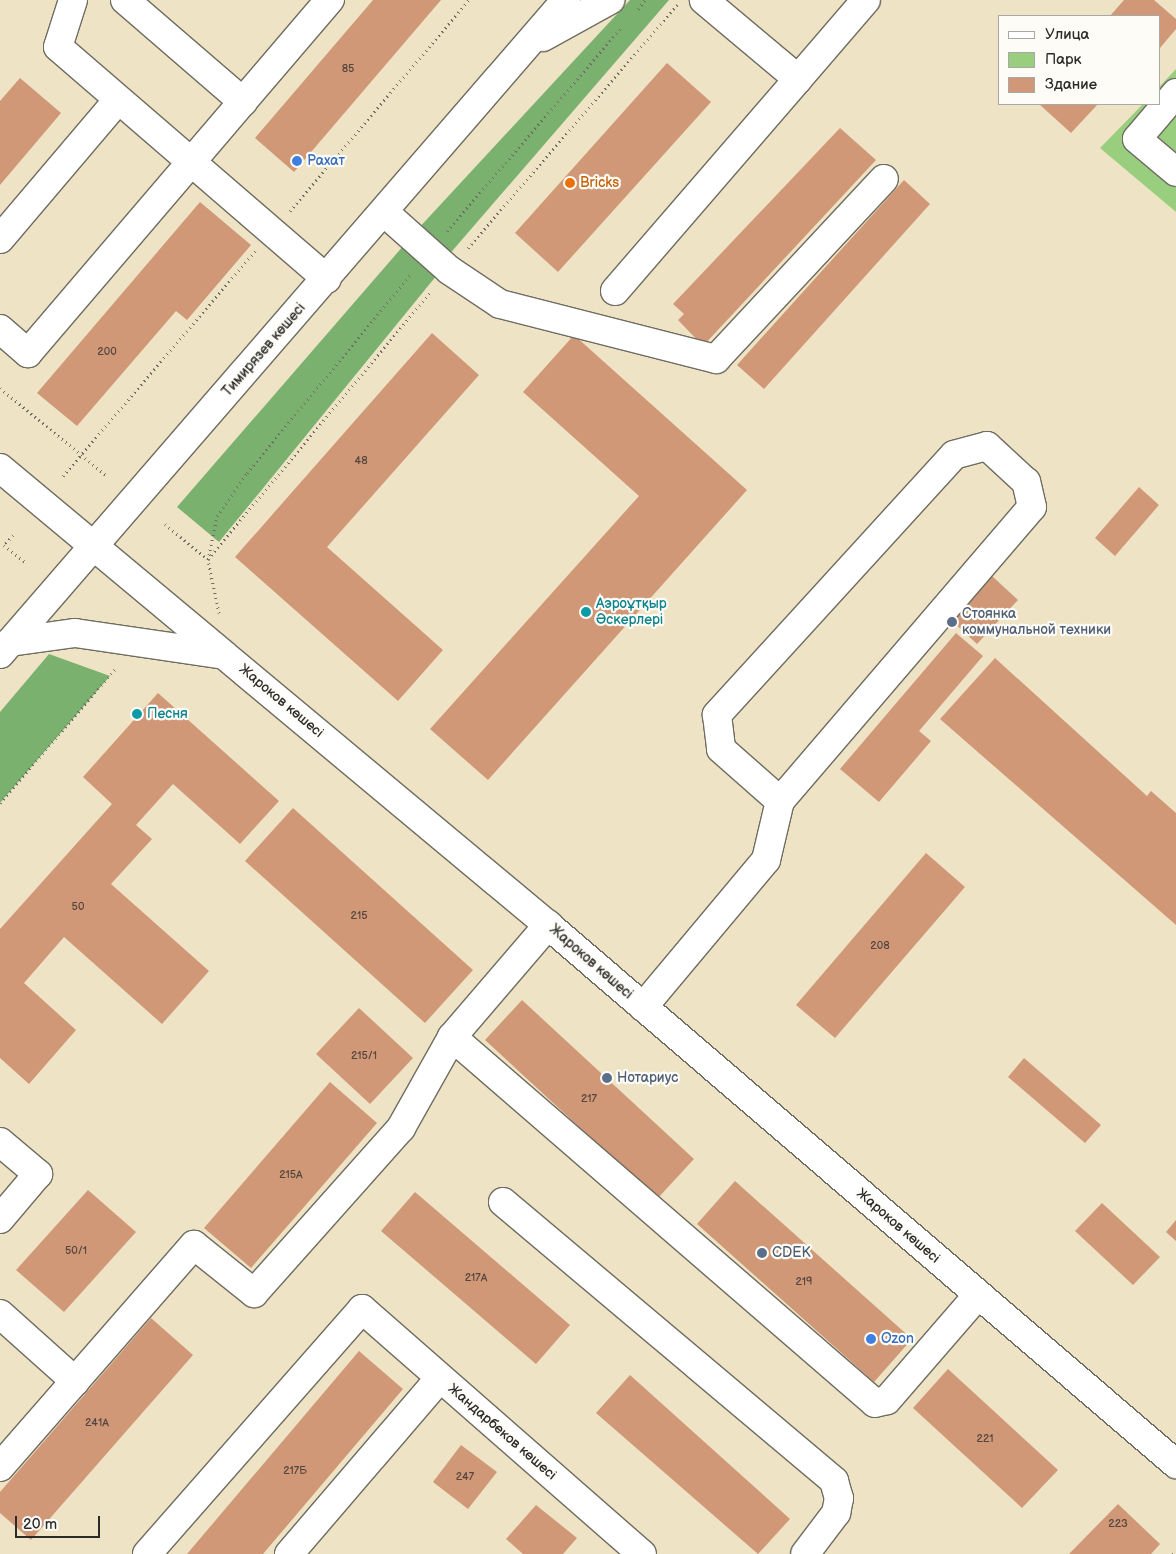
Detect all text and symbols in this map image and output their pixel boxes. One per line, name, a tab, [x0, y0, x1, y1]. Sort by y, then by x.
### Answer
legend	[998, 15, 1161, 105]
text: Улица	[1045, 25, 1089, 44]
text: Парк	[1045, 50, 1082, 69]
house number: 85	[342, 62, 354, 76]
text: Здание	[1045, 75, 1097, 94]
place label: Рахат	[307, 153, 345, 169]
marker: Рахат	[291, 155, 303, 167]
place label: Bricks	[580, 175, 619, 191]
marker: Bricks	[564, 177, 576, 189]
street label: Тимирязев көшесі	[219, 300, 309, 400]
house number: 200	[97, 345, 117, 359]
house number: 48	[354, 454, 368, 468]
place label: Аэроұтқыр Әскерлері	[596, 596, 667, 628]
marker: Аэроұтқыр Әскерлері	[580, 606, 592, 618]
place label: Стоянка коммунальной техники	[962, 606, 1111, 638]
marker: Стоянка коммунальной техники	[946, 616, 958, 628]
street label: Жароков көшесі	[235, 661, 327, 741]
place label: Песня	[147, 706, 188, 722]
marker: Песня	[131, 708, 143, 720]
house number: 50	[72, 900, 84, 914]
house number: 215	[351, 909, 367, 923]
street label: Жароков көшесі	[546, 921, 636, 1003]
house number: 208	[870, 939, 890, 953]
house number: 215/1	[351, 1049, 377, 1063]
place label: Нотариуc	[617, 1070, 679, 1086]
marker: Нотариуc	[601, 1072, 613, 1084]
house number: 217	[581, 1092, 597, 1106]
house number: 215А	[279, 1168, 303, 1182]
street label: Жароков көшесі	[853, 1185, 943, 1267]
house number: 50/1	[65, 1244, 87, 1258]
place label: CDEK	[772, 1245, 810, 1261]
marker: CDEK	[756, 1247, 768, 1259]
house number: 217А	[465, 1271, 487, 1285]
house number: 219	[796, 1275, 812, 1289]
place label: Ozon	[881, 1331, 914, 1347]
marker: Ozon	[865, 1333, 877, 1345]
street label: Жандарбеков көшесі	[444, 1380, 560, 1484]
house number: 241А	[85, 1416, 109, 1430]
house number: 221	[976, 1432, 994, 1446]
house number: 217Б	[283, 1464, 307, 1478]
house number: 247	[456, 1470, 474, 1484]
scale bar	[18, 1506, 102, 1538]
text: 20 m	[23, 1515, 57, 1534]
house number: 223	[1108, 1517, 1128, 1531]

